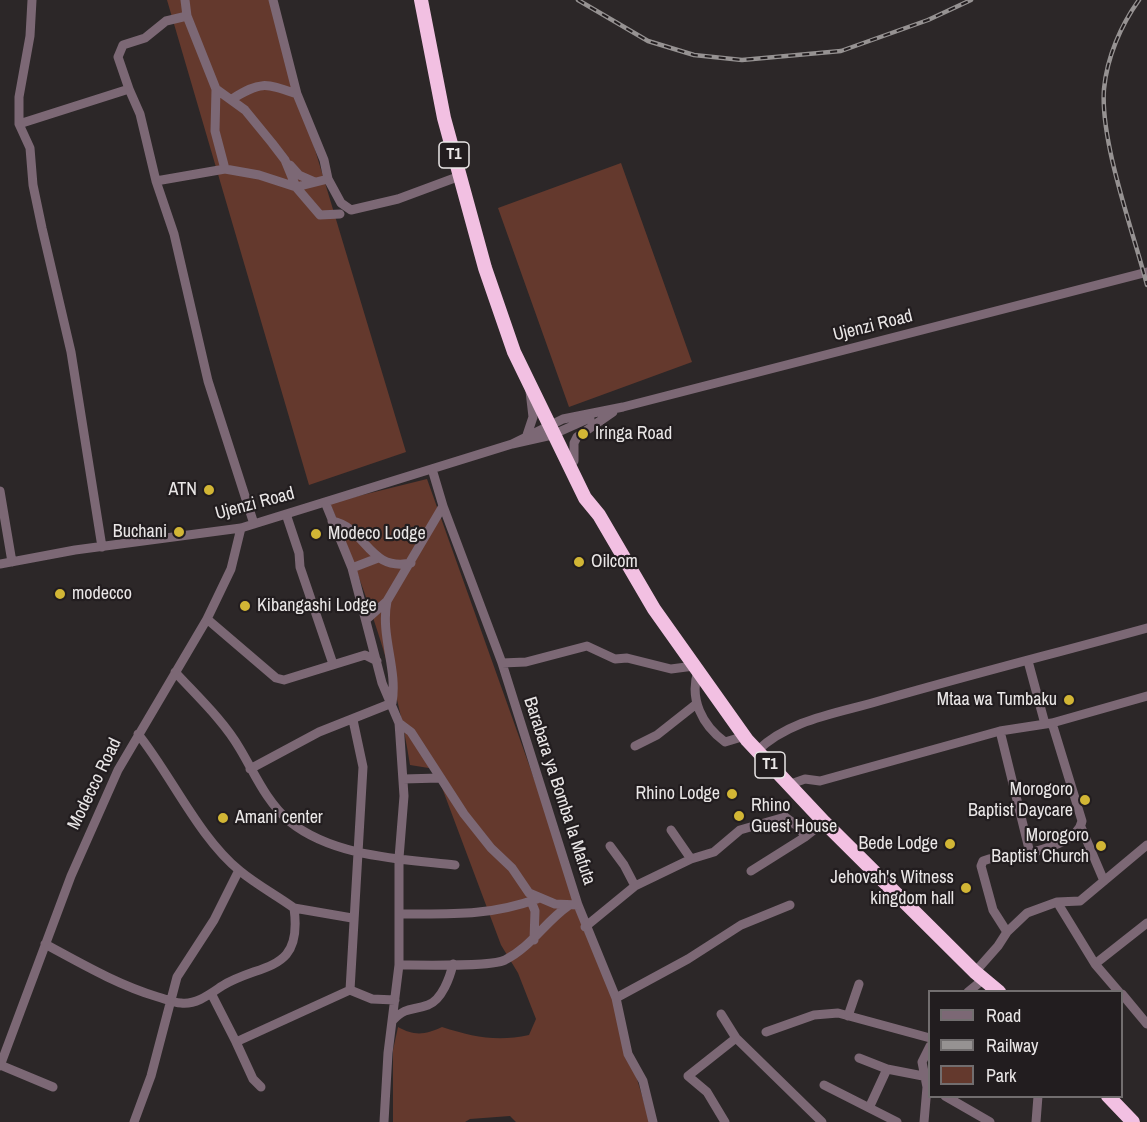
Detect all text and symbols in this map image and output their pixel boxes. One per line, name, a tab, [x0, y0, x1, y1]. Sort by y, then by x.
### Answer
road number: T1	[439, 142, 469, 168]
street label: Ujenzi Road	[831, 306, 915, 346]
place label: Iringa Road	[595, 423, 672, 445]
marker: Iringa Road	[576, 427, 590, 441]
place label: ATN	[169, 479, 197, 501]
marker: ATN	[202, 483, 216, 497]
street label: Ujenzi Road	[213, 483, 297, 525]
place label: Buchani	[113, 521, 167, 543]
place label: Modeco Lodge	[328, 523, 426, 545]
marker: Buchani	[172, 525, 186, 539]
marker: Modeco Lodge	[309, 527, 323, 541]
place label: Oilcom	[591, 551, 638, 573]
marker: Oilcom	[572, 555, 586, 569]
place label: modecco	[72, 583, 132, 605]
marker: modecco	[53, 587, 67, 601]
place label: Kibangashi Lodge	[257, 595, 377, 617]
marker: Kibangashi Lodge	[238, 599, 252, 613]
place label: Mtaa wa Tumbaku	[937, 689, 1057, 711]
marker: Mtaa wa Tumbaku	[1062, 693, 1076, 707]
street label: Barabara ya Bomba la Mafuta	[518, 694, 600, 888]
street label: Modecco Road	[64, 735, 126, 833]
road number: T1	[755, 752, 785, 778]
place label: Morogoro Baptist Daycare	[968, 779, 1073, 822]
place label: Rhino Lodge	[635, 783, 720, 805]
marker: Rhino Lodge	[725, 787, 739, 801]
marker: Morogoro Baptist Daycare	[1078, 793, 1092, 807]
place label: Rhino Guest House	[751, 795, 837, 838]
place label: Amani center	[235, 807, 323, 829]
marker: Rhino Guest House	[732, 809, 746, 823]
marker: Amani center	[216, 811, 230, 825]
place label: Morogoro Baptist Church	[991, 825, 1089, 868]
place label: Bede Lodge	[858, 833, 938, 855]
marker: Bede Lodge	[943, 837, 957, 851]
marker: Morogoro Baptist Church	[1094, 839, 1108, 853]
place label: Jehovah's Witness kingdom hall	[831, 867, 954, 910]
marker: Jehovah's Witness kingdom hall	[959, 881, 973, 895]
legend	[928, 990, 1123, 1098]
text: Road	[986, 1003, 1021, 1028]
text: Railway	[986, 1033, 1039, 1058]
text: Park	[986, 1063, 1016, 1088]

